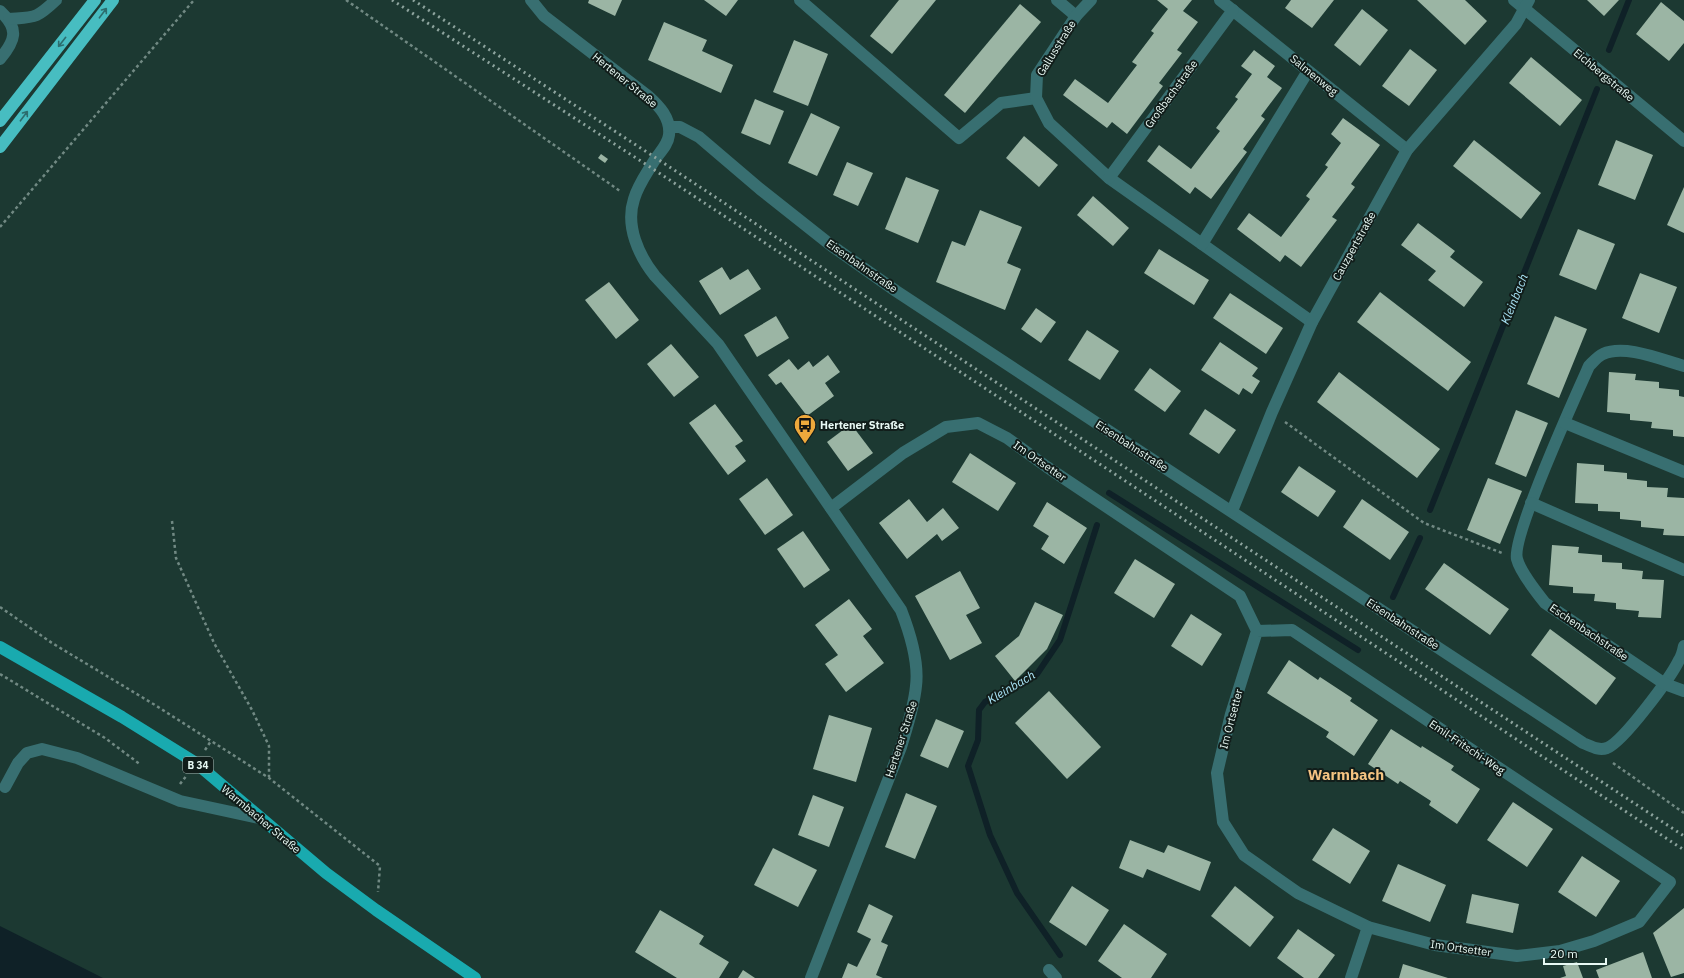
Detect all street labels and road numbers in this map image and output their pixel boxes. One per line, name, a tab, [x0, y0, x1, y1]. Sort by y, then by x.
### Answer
street label: Gallusstraße	[1033, 18, 1079, 78]
street label: Eichbergstraße	[1571, 46, 1637, 104]
street label: Hertener Straße	[590, 49, 660, 111]
street label: Salmenweg	[1287, 52, 1341, 99]
street label: Großbachstraße	[1142, 57, 1200, 131]
street label: Cauzpertstraße	[1329, 209, 1379, 283]
street label: Eisenbahnstraße	[824, 236, 900, 296]
street label: Eisenbahnstraße	[1093, 417, 1171, 475]
street label: Im Ortsetter	[1011, 438, 1069, 484]
street label: Eisenbahnstraße	[1364, 595, 1442, 653]
street label: Eschenbachstraße	[1547, 600, 1631, 664]
street label: Im Ortsetter	[1216, 688, 1246, 750]
street label: Hertener Straße	[882, 699, 920, 779]
street label: Emil-Fritschi-Weg	[1426, 717, 1508, 778]
road number: B 34	[183, 757, 213, 773]
street label: Warmbacher Straße	[219, 782, 303, 856]
street label: Im Ortsetter	[1430, 937, 1492, 959]

